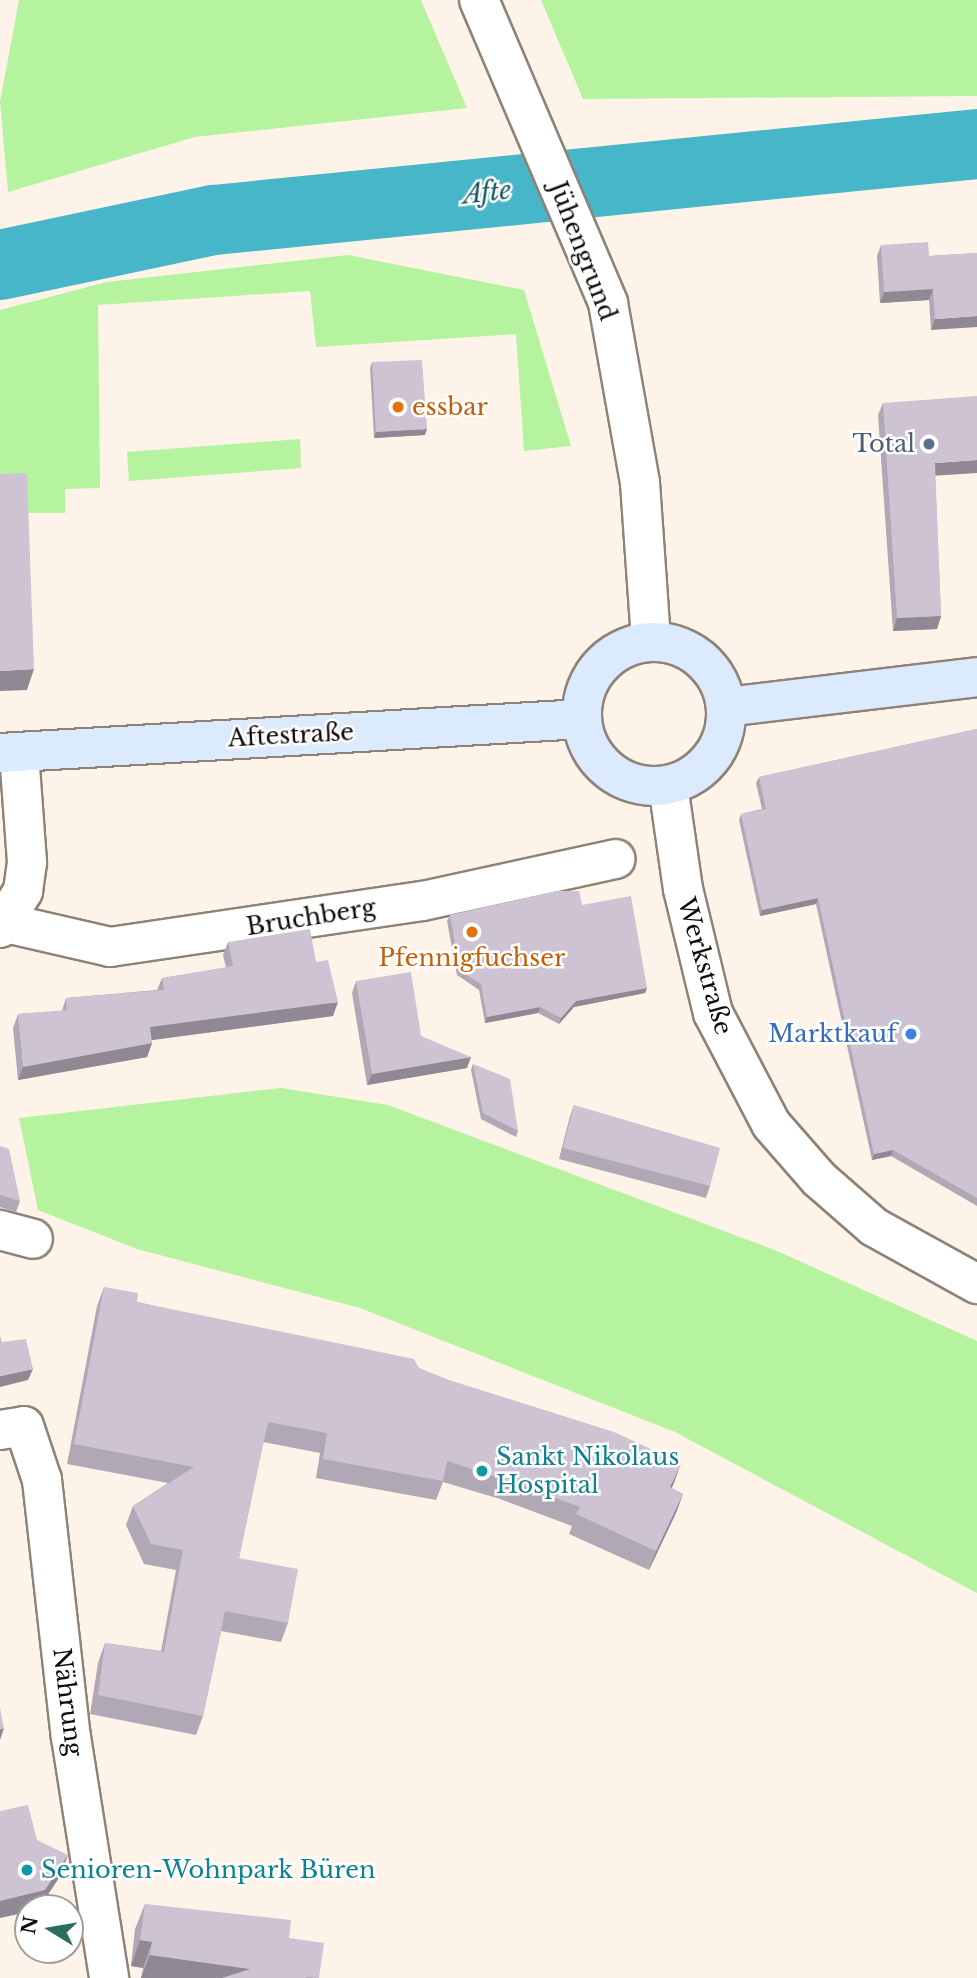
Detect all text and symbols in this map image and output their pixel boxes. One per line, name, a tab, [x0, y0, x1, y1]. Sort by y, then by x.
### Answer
water label: Afte	[461, 175, 513, 211]
street label: Jühengrund	[543, 177, 623, 325]
place label: essbar	[412, 393, 488, 421]
marker: essbar	[390, 399, 406, 415]
place label: Total	[853, 430, 915, 458]
marker: Total	[921, 436, 937, 452]
street label: Aftestraße	[227, 717, 355, 753]
street label: Bruchberg	[244, 893, 378, 941]
street label: Werkstraße	[672, 894, 738, 1038]
marker: Pfennigfuchser	[464, 924, 480, 940]
place label: Pfennigfuchser	[379, 944, 565, 972]
place label: Marktkauf	[768, 1020, 897, 1048]
marker: Marktkauf	[903, 1026, 919, 1042]
place label: Sankt Nikolaus Hospital	[496, 1443, 679, 1499]
marker: Sankt Nikolaus Hospital	[474, 1463, 490, 1479]
street label: Nährung	[47, 1646, 89, 1758]
place label: Senioren-Wohnpark Büren	[41, 1856, 376, 1884]
marker: Senioren-Wohnpark Büren	[19, 1862, 35, 1878]
north arrow	[14, 1894, 84, 1964]
text: N	[17, 1914, 43, 1936]

